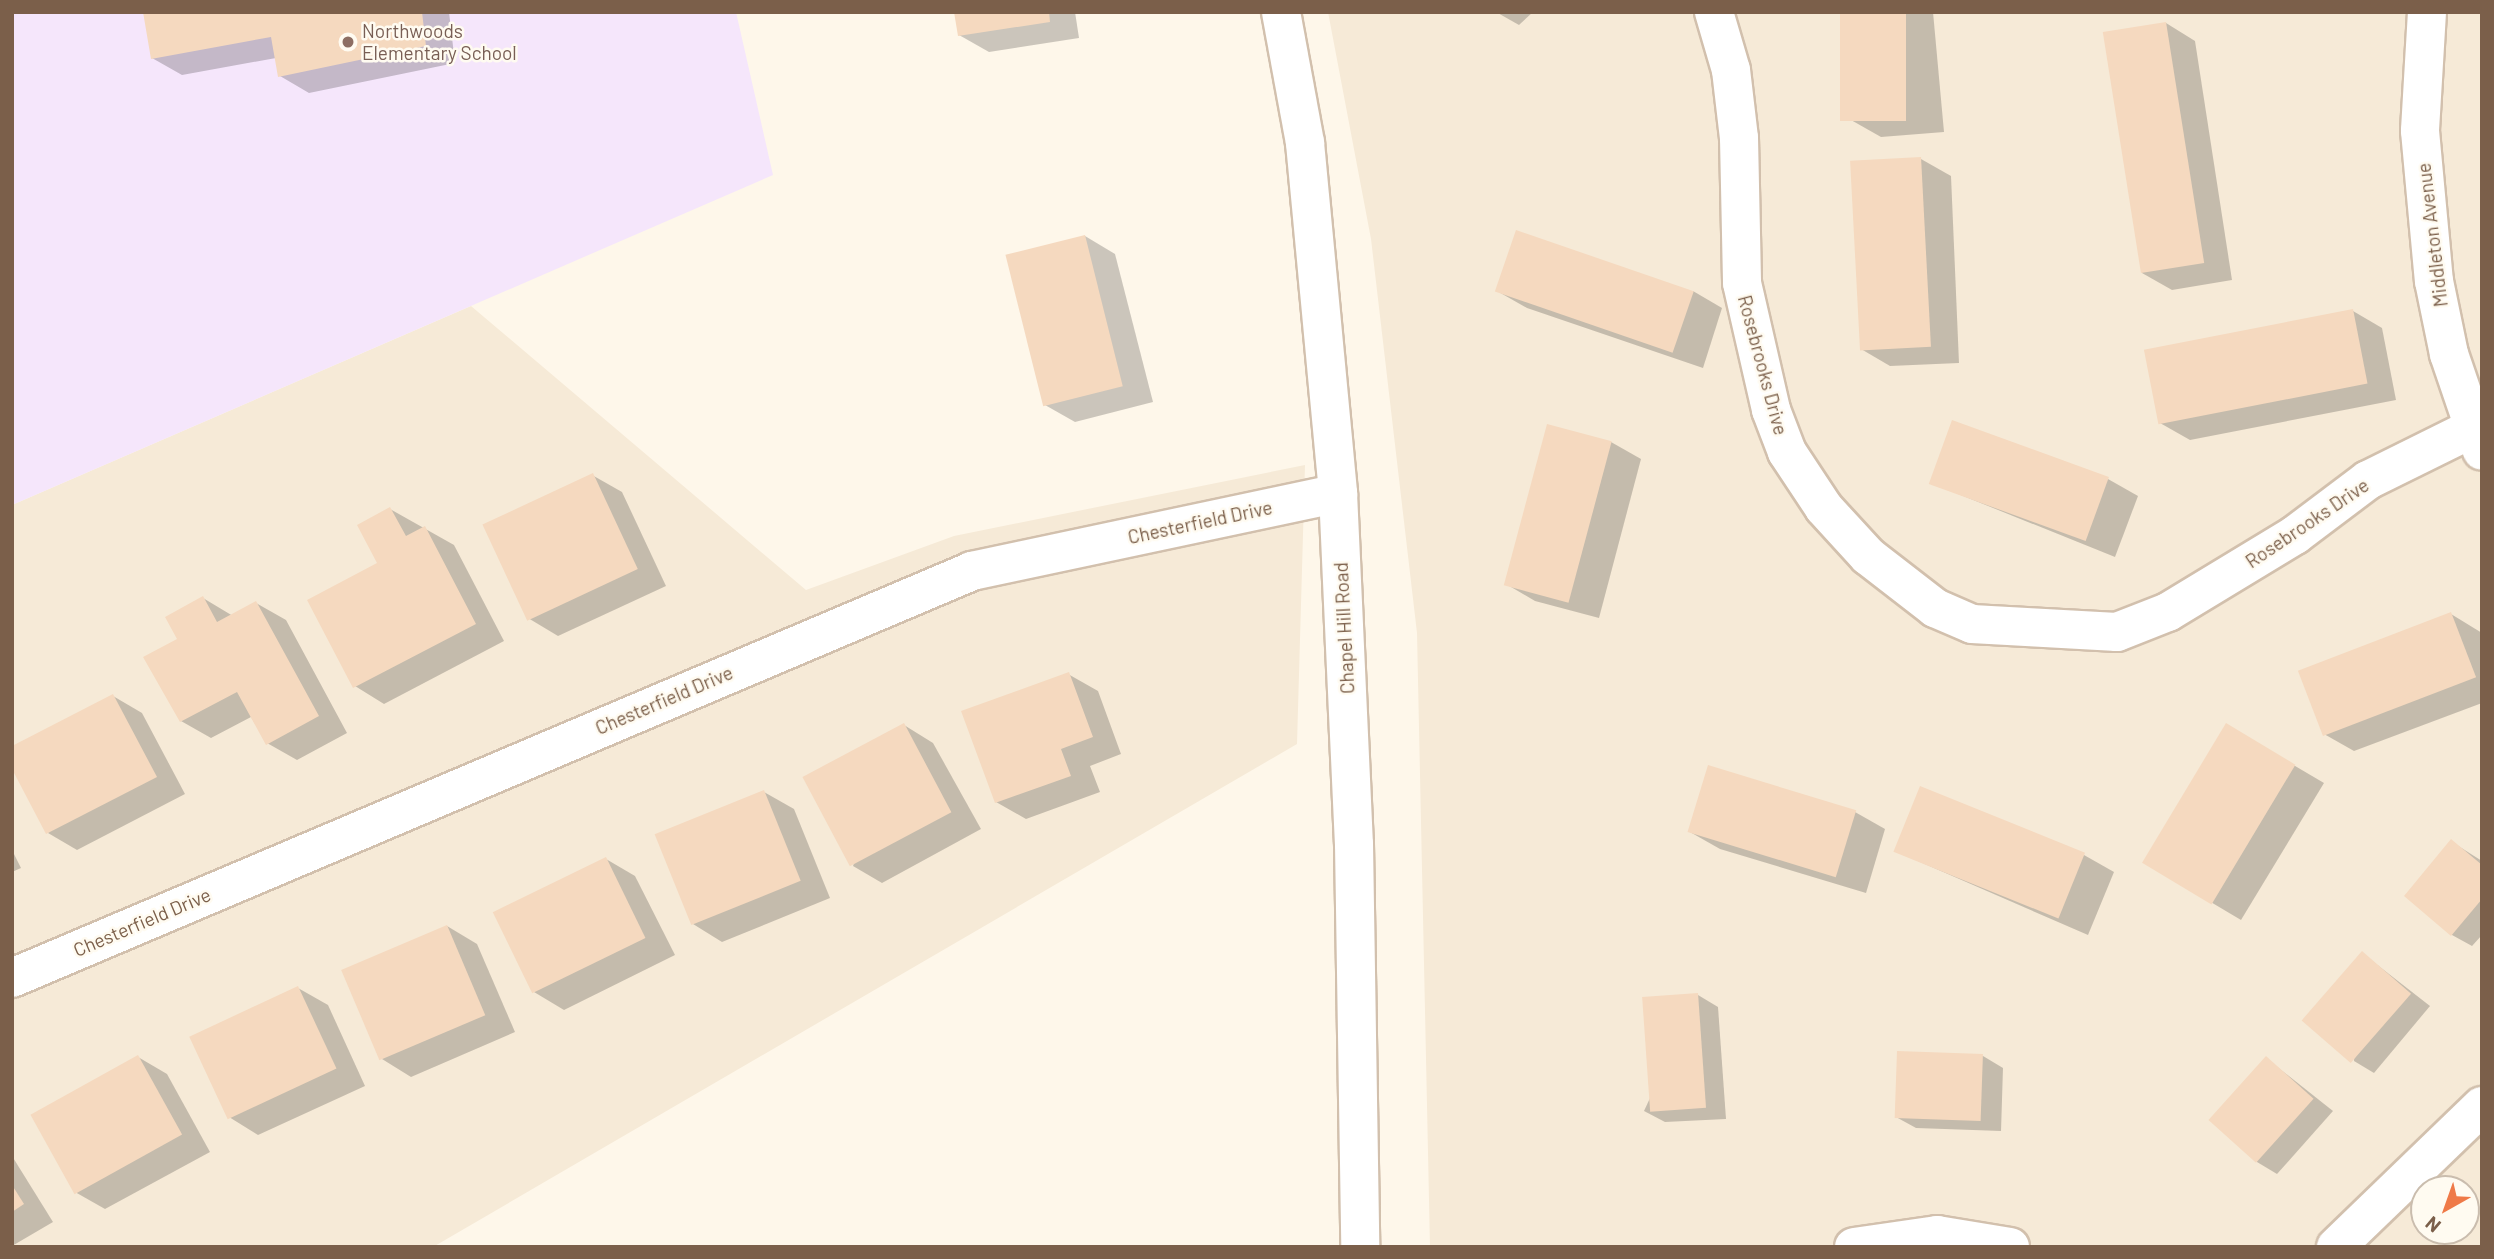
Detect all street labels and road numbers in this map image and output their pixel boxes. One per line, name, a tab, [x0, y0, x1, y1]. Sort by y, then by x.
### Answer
street label: Middleton Avenue	[2412, 162, 2452, 308]
street label: Rosebrooks Drive	[1733, 293, 1793, 437]
street label: Rosebrooks Drive	[2241, 473, 2373, 573]
street label: Chesterfield Drive	[1126, 496, 1274, 548]
street label: Chapel Hill Road	[1329, 562, 1359, 694]
street label: Chesterfield Drive	[592, 661, 736, 739]
street label: Chesterfield Drive	[70, 883, 214, 961]

